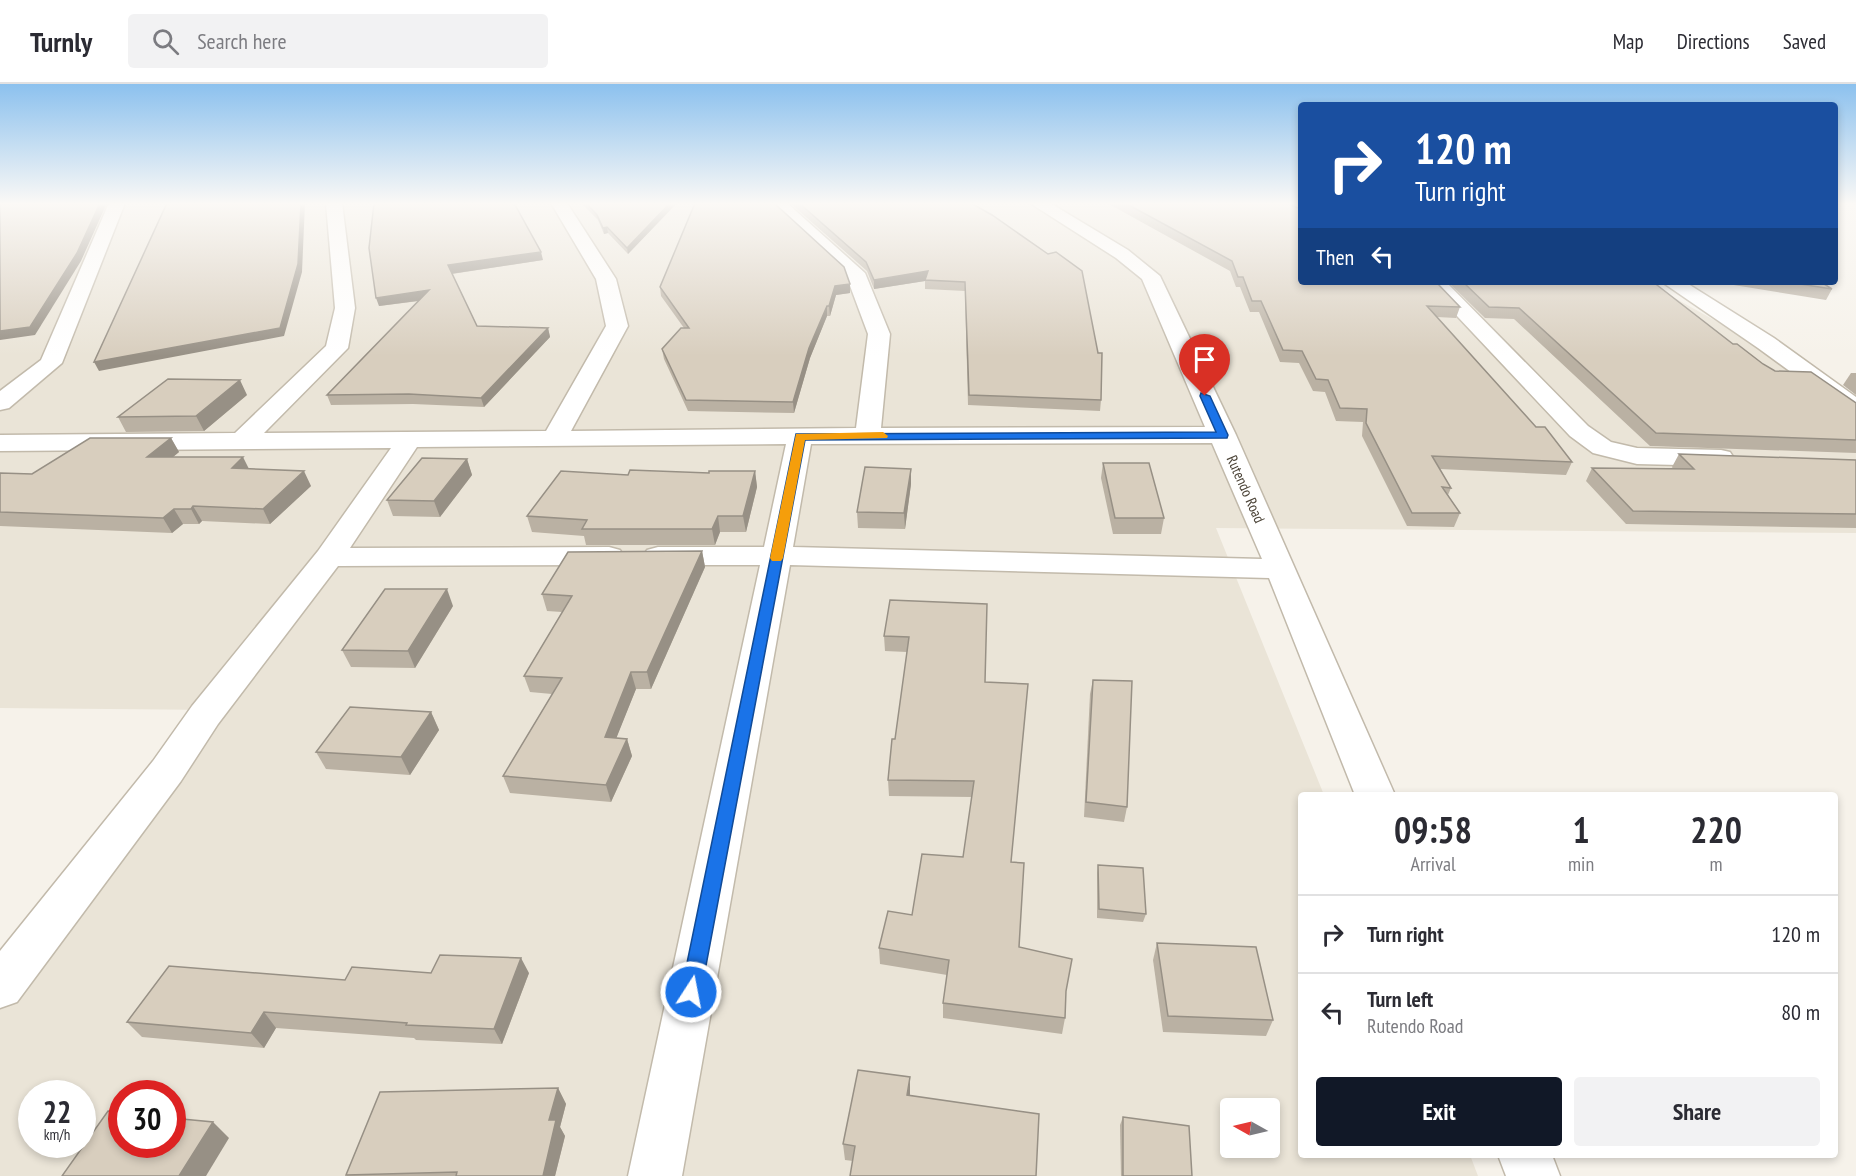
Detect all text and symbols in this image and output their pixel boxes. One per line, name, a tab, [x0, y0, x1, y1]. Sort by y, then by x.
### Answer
search box	[128, 14, 548, 68]
text: Turnly	[30, 23, 92, 60]
icon: search	[149, 25, 182, 58]
text: Search here	[197, 27, 287, 55]
text: Map	[1613, 28, 1644, 55]
text: Directions	[1677, 28, 1750, 55]
text: Saved	[1783, 28, 1826, 55]
text: 120 m	[1415, 121, 1512, 176]
icon: right	[1316, 126, 1394, 204]
text: Turn right	[1415, 174, 1506, 208]
icon: left	[1366, 240, 1399, 273]
text: Then	[1316, 243, 1354, 271]
pin	[1179, 334, 1230, 396]
icon: arrive	[1188, 343, 1221, 376]
street label: Rutendo Road	[1223, 452, 1269, 526]
text: 09:58	[1394, 806, 1472, 853]
text: 1	[1572, 806, 1590, 853]
text: 220	[1690, 806, 1742, 853]
text: Arrival	[1410, 851, 1456, 877]
text: min	[1568, 851, 1594, 877]
text: m	[1710, 851, 1723, 877]
icon: right	[1316, 918, 1349, 951]
text: Turn right	[1367, 920, 1444, 948]
text: 120 m	[1771, 920, 1820, 948]
position arrow	[659, 960, 723, 1024]
text: Turn left	[1367, 985, 1433, 1013]
icon: left	[1316, 996, 1349, 1029]
text: 80 m	[1781, 998, 1820, 1026]
text: Rutendo Road	[1367, 1013, 1463, 1039]
button: Exit	[1316, 1077, 1562, 1146]
button: Share	[1574, 1077, 1820, 1146]
speed limit sign: 30	[108, 1080, 186, 1158]
text: 22	[43, 1092, 71, 1131]
north arrow	[1220, 1098, 1280, 1158]
map controls	[1220, 1098, 1280, 1158]
text: km/h	[44, 1125, 70, 1144]

